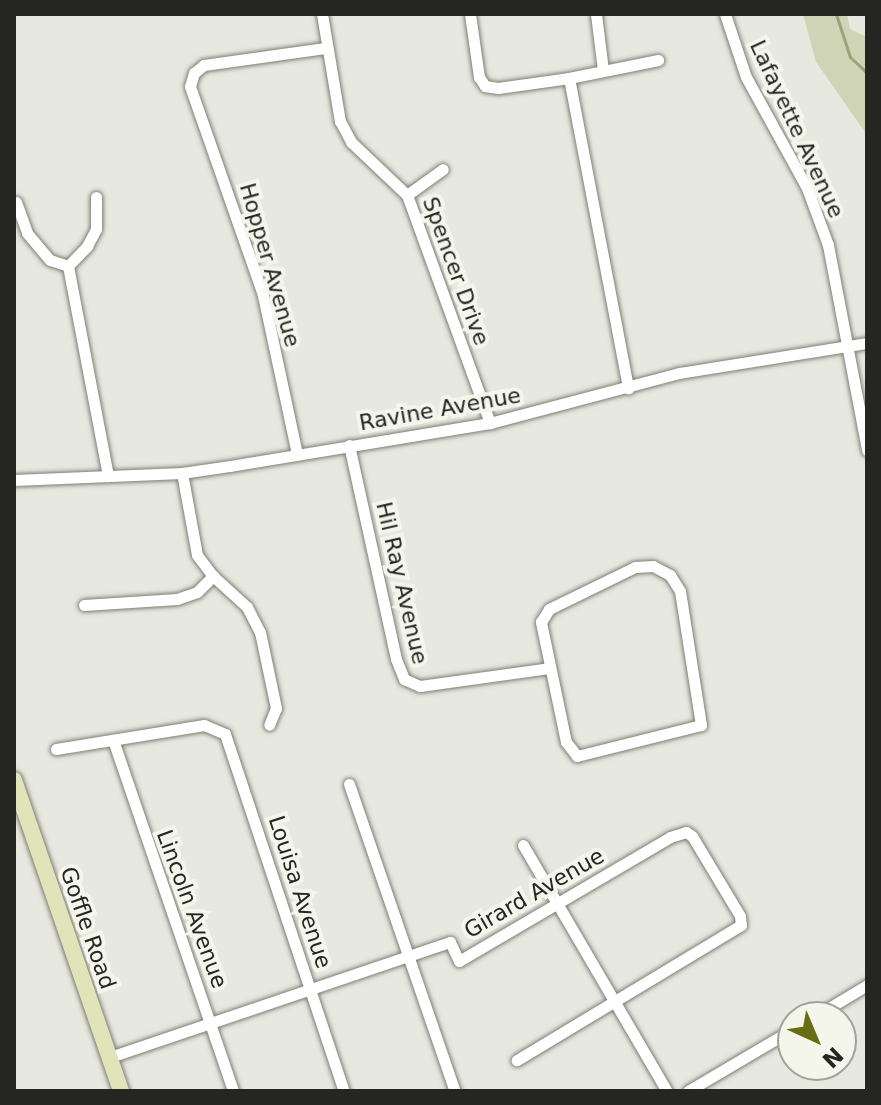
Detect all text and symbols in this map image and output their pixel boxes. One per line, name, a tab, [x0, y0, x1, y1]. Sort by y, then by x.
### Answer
street label: Lafayette Avenue	[744, 36, 850, 222]
street label: Hopper Avenue	[234, 180, 306, 350]
street label: Spencer Drive	[417, 193, 495, 349]
street label: Ravine Avenue	[357, 382, 523, 436]
street label: Hil Ray Avenue	[370, 499, 434, 667]
street label: Louisa Avenue	[263, 812, 337, 972]
street label: Lincoln Avenue	[151, 826, 233, 992]
street label: Girard Avenue	[459, 842, 609, 944]
street label: Goffle Road	[55, 863, 121, 993]
north arrow	[777, 1001, 857, 1081]
text: N	[817, 1042, 848, 1073]

